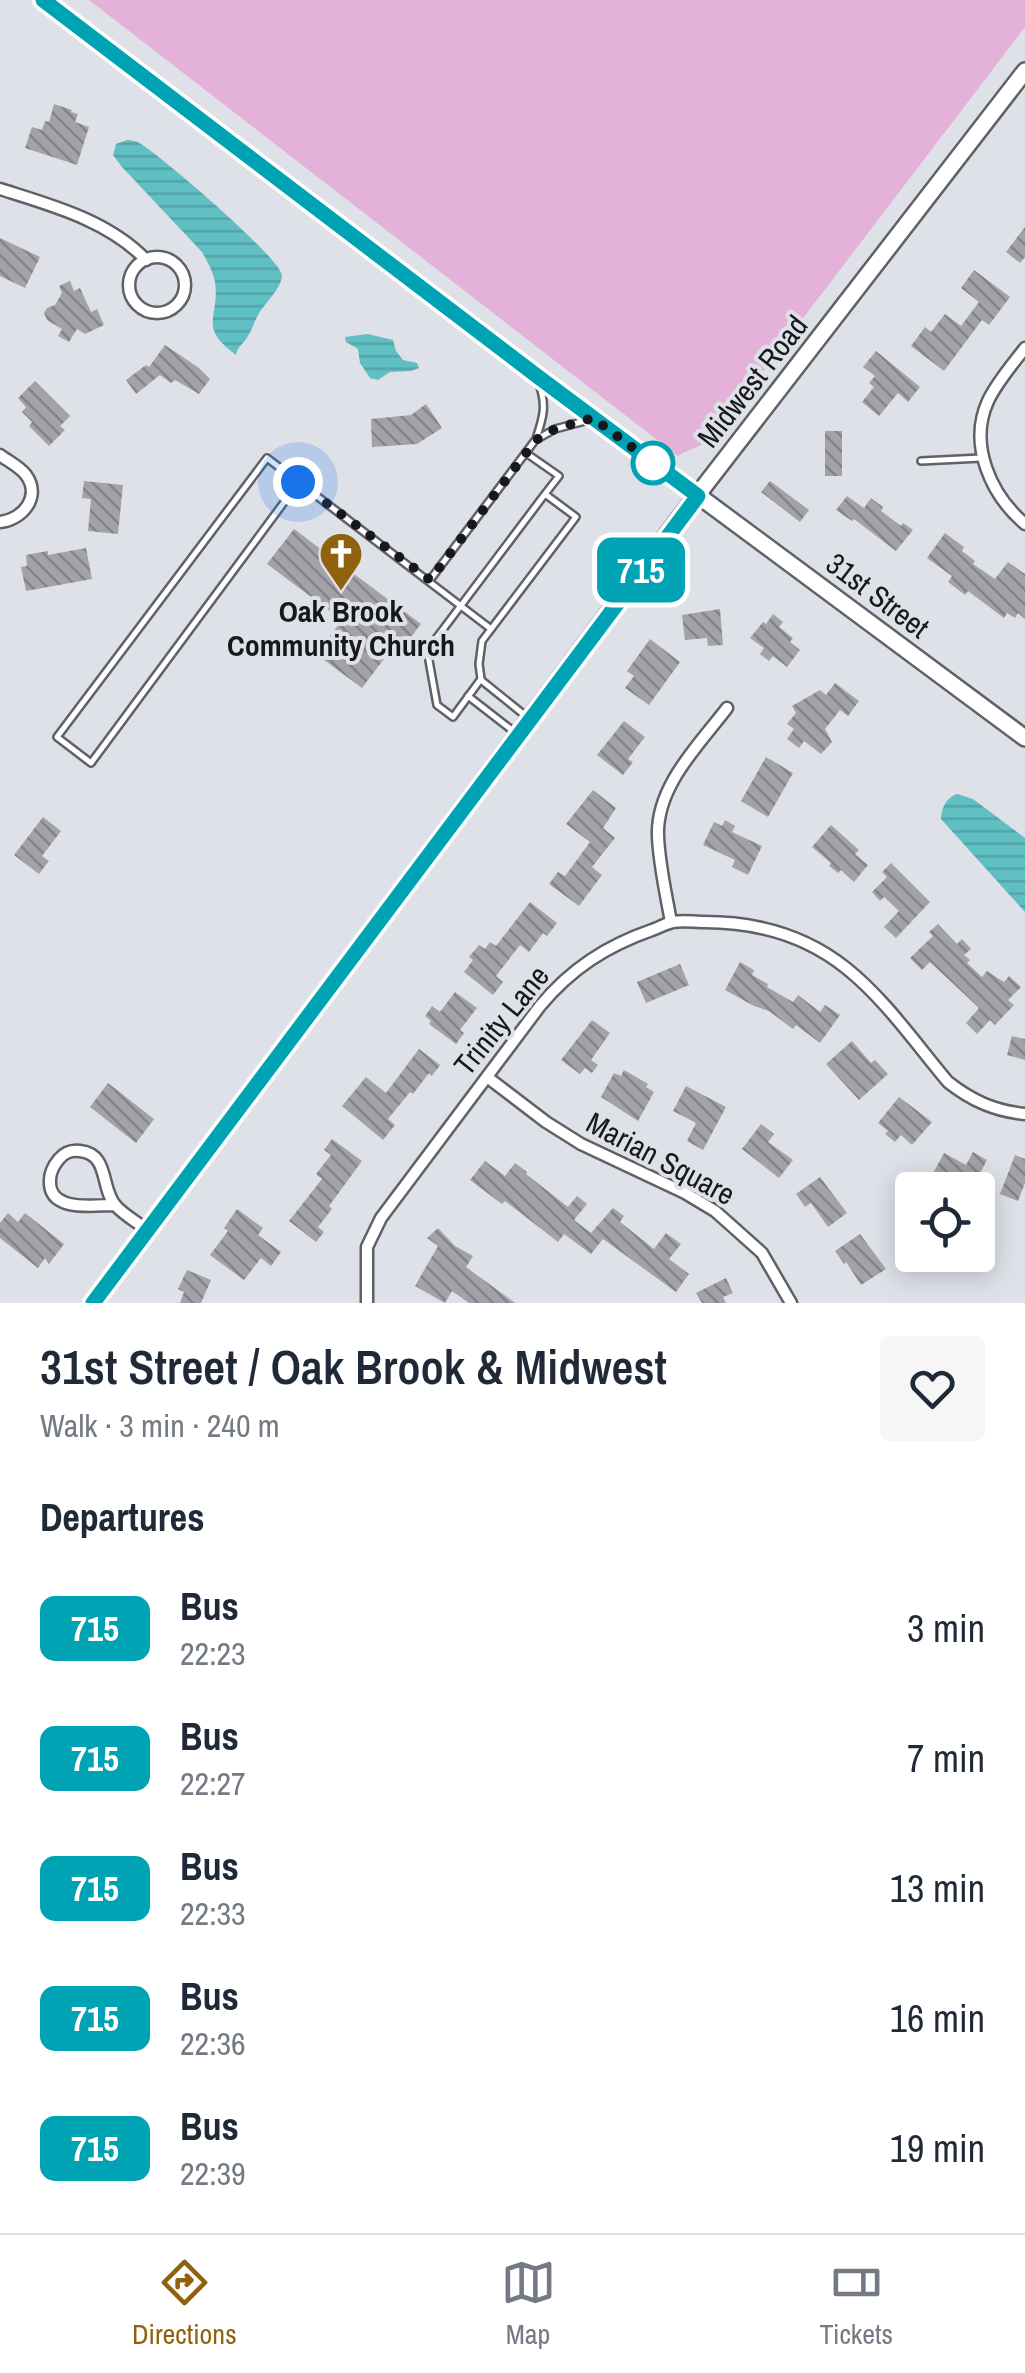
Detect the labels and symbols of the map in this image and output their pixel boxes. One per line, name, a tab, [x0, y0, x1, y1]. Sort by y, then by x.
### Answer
street label: Midwest Road	[688, 307, 816, 455]
unlabelled marker	[632, 442, 674, 484]
your location	[273, 457, 323, 507]
church icon: Oak Brook Community Church	[318, 531, 364, 592]
line badge: 715	[584, 538, 698, 602]
street label: 31st Street	[818, 543, 938, 647]
place label: Oak Brook Community Church	[227, 591, 455, 665]
street label: Trinity Lane	[444, 957, 558, 1083]
street label: Marian Square	[580, 1102, 742, 1214]

